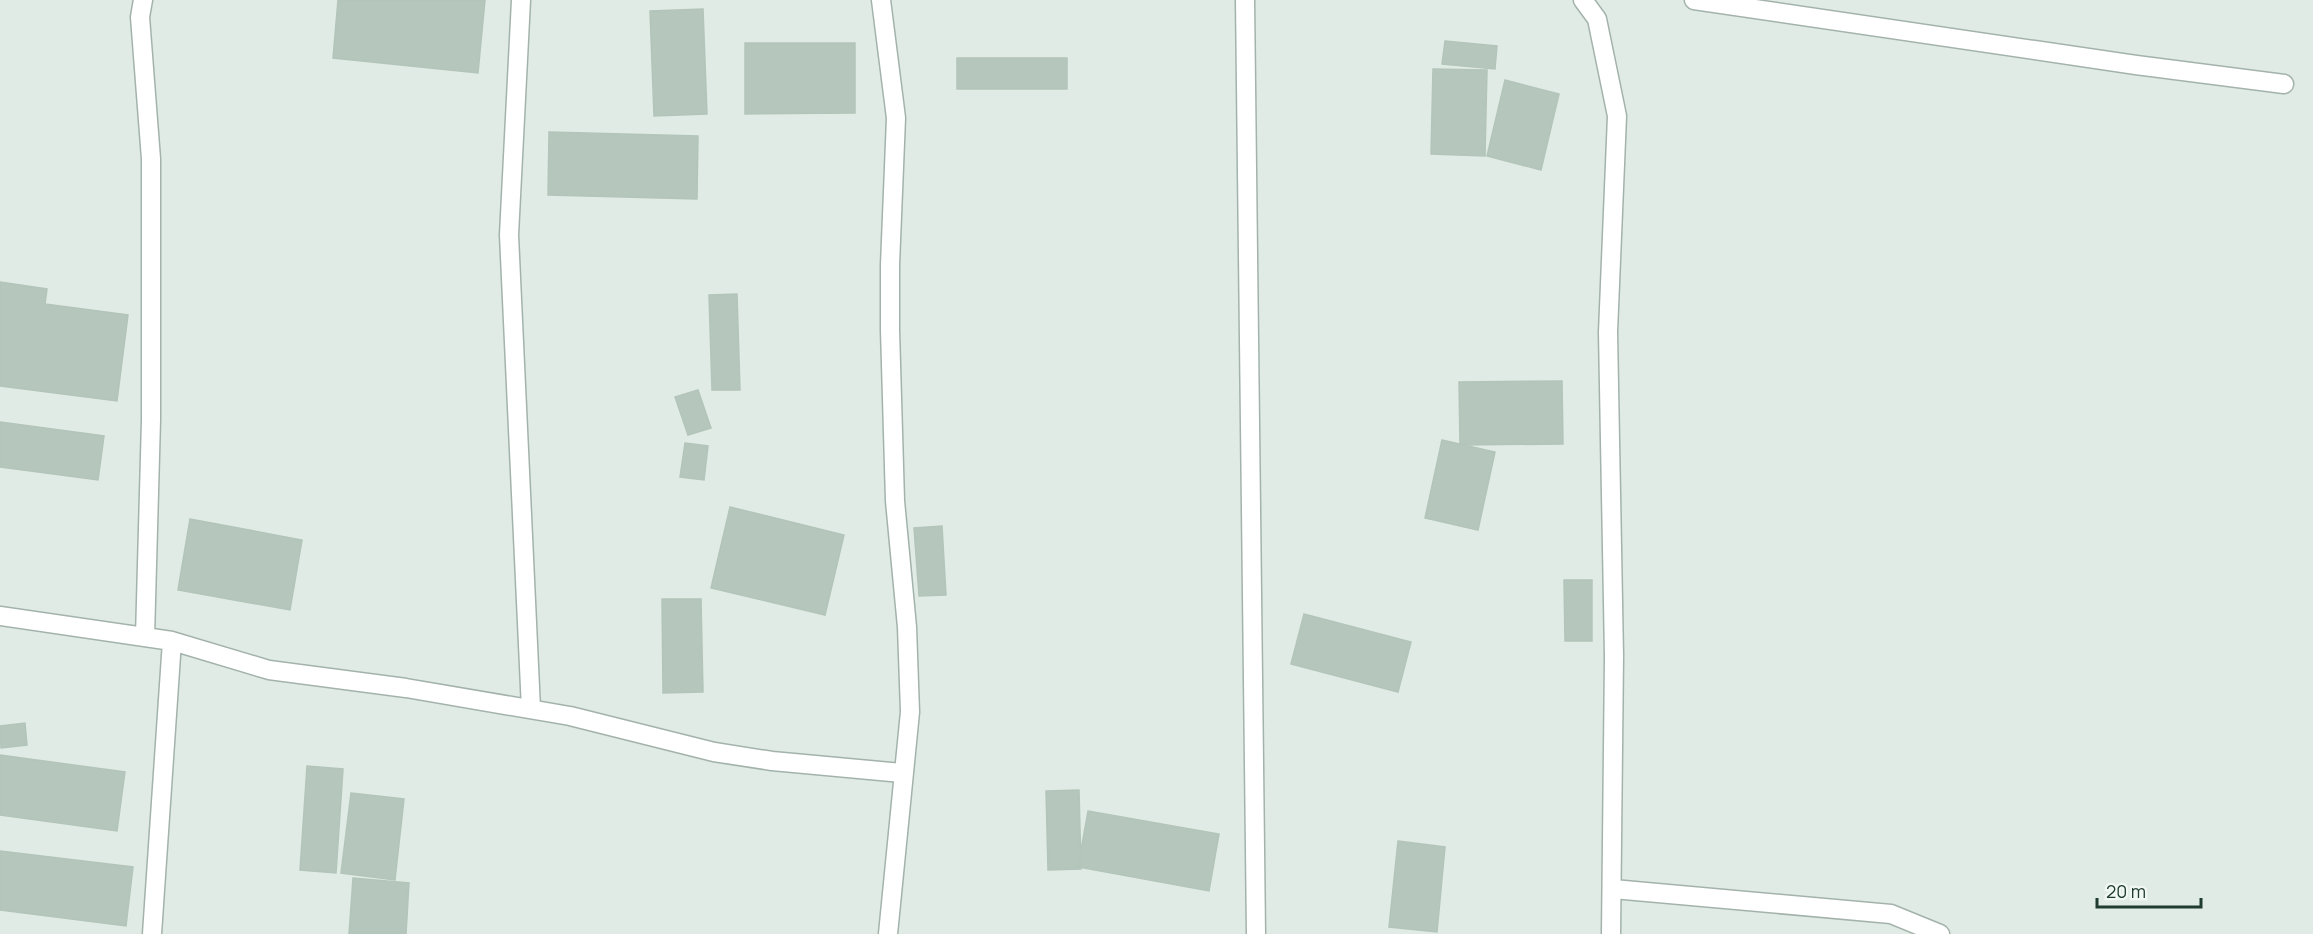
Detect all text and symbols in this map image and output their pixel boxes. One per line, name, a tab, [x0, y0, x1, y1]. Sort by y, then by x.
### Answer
scale bar	[2097, 871, 2200, 909]
text: 20 m	[2106, 879, 2146, 903]

